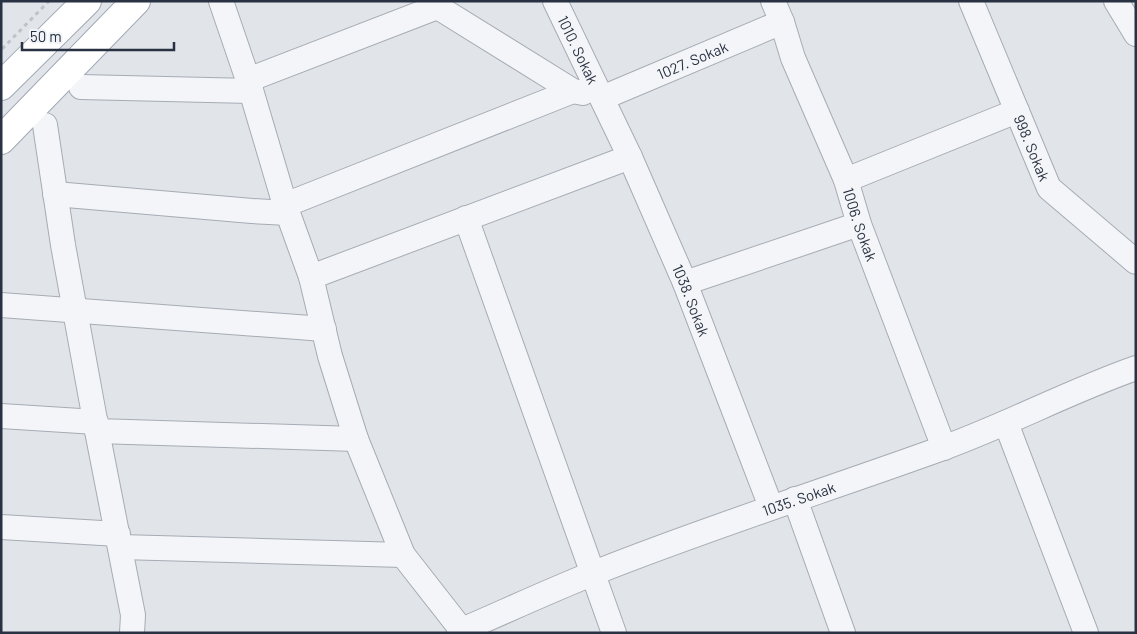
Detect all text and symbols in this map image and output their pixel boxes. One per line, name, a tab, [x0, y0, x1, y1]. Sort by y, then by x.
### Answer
street label: 1010. Sokak	[554, 13, 603, 87]
scale bar	[22, 20, 175, 52]
text: 50 m	[30, 27, 62, 45]
street label: 1027. Sokak	[654, 37, 731, 83]
street label: 998. Sokak	[1010, 112, 1054, 184]
street label: 1006. Sokak	[840, 185, 881, 264]
street label: 1038. Sokak	[669, 261, 714, 339]
street label: 1035. Sokak	[760, 477, 838, 519]

